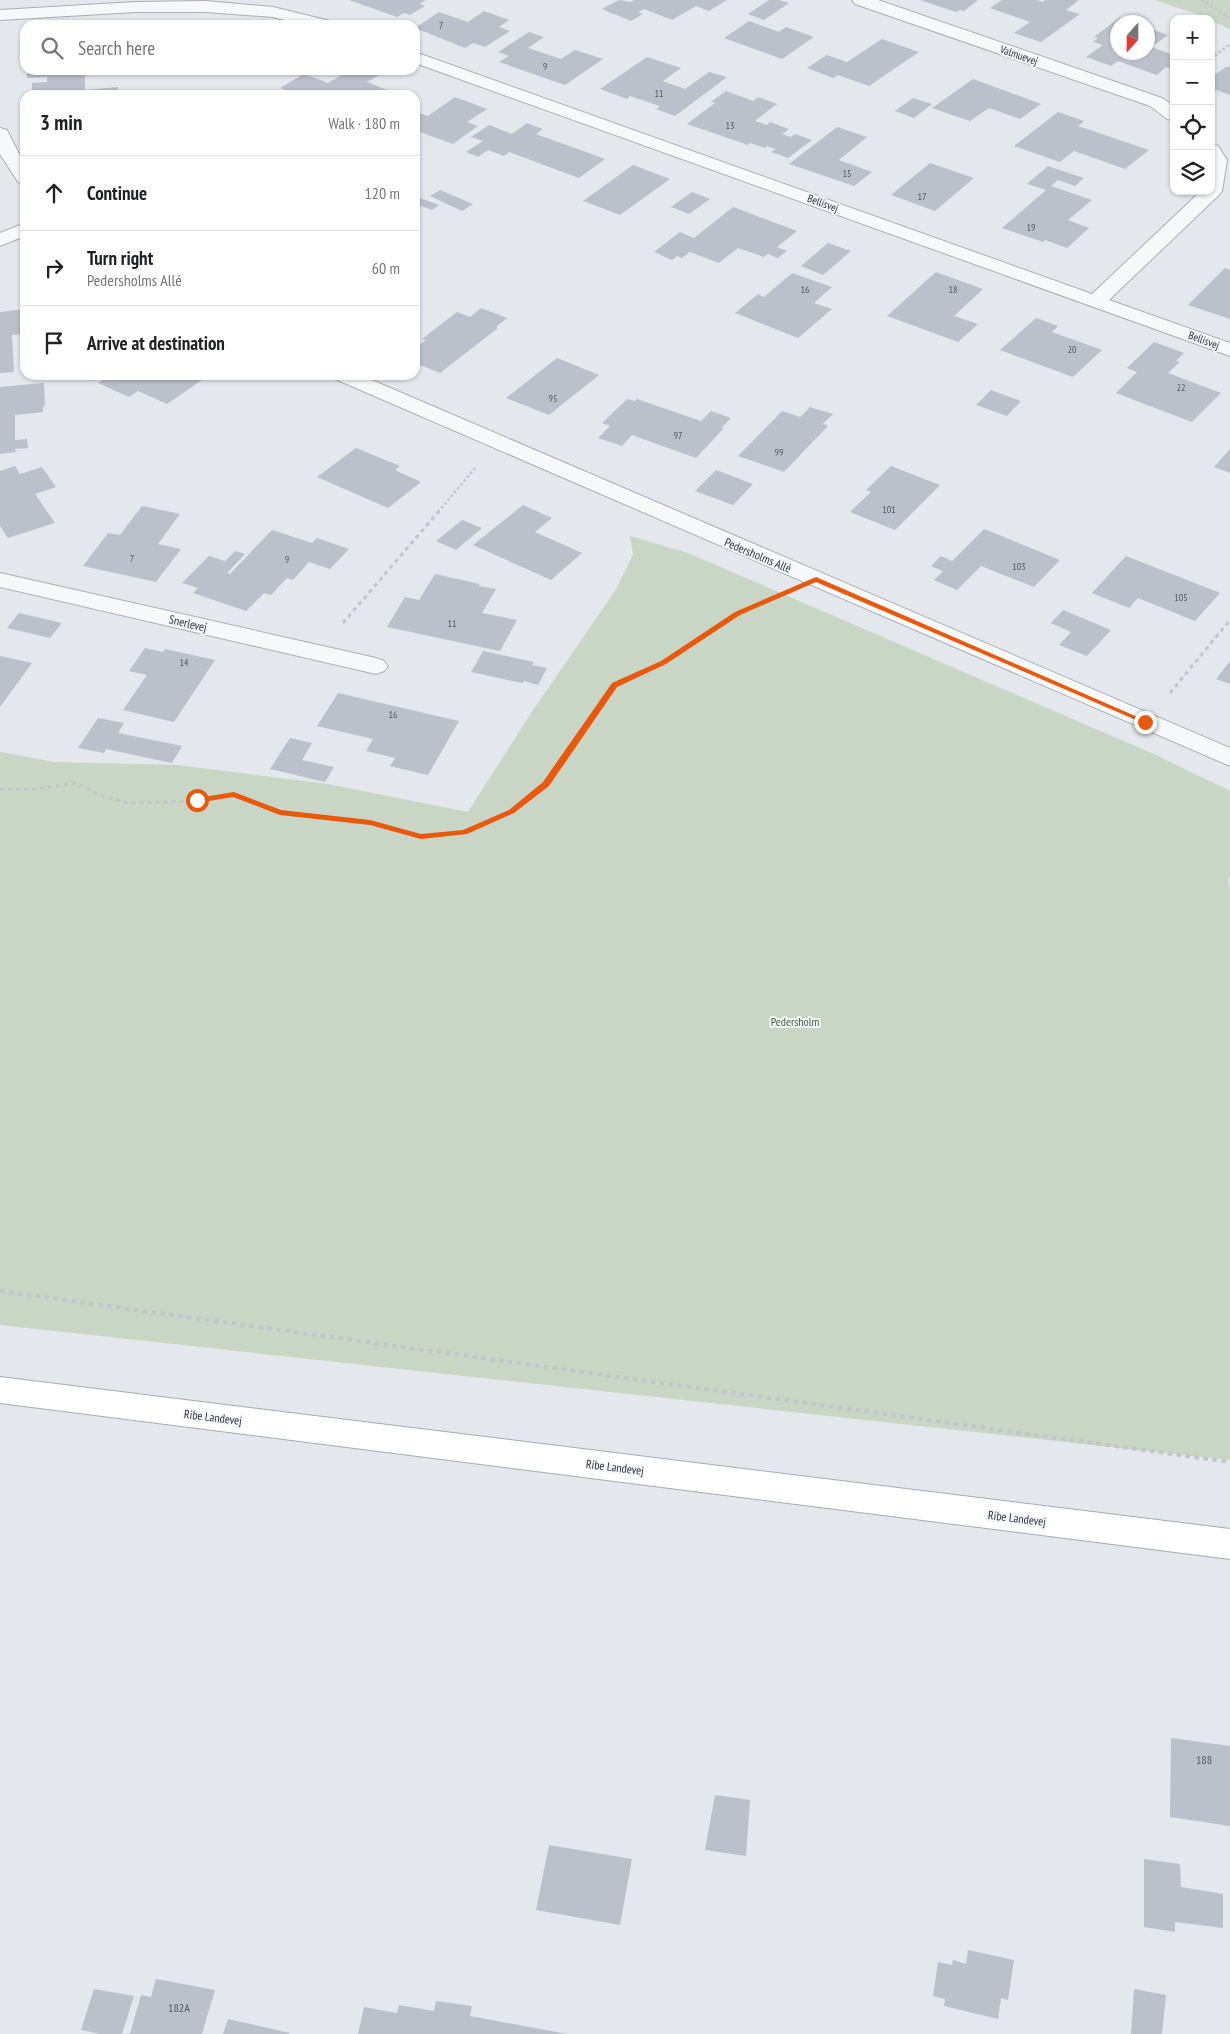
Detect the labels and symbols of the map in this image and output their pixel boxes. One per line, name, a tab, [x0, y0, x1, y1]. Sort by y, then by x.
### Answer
north arrow	[1110, 15, 1155, 60]
house number: 7	[439, 19, 443, 32]
street label: Valmuevej	[997, 42, 1040, 68]
house number: 9	[543, 60, 547, 73]
house number: 11	[655, 87, 664, 100]
house number: 13	[726, 119, 735, 132]
house number: 15	[843, 167, 852, 180]
house number: 17	[918, 190, 927, 203]
street label: Bellisvej	[806, 191, 840, 215]
house number: 19	[1027, 221, 1036, 234]
house number: 16	[801, 283, 810, 296]
house number: 18	[949, 283, 958, 296]
street label: Bellisvej	[1187, 328, 1221, 352]
house number: 20	[1068, 343, 1077, 356]
house number: 22	[1177, 381, 1186, 394]
house number: 95	[549, 392, 558, 405]
house number: 97	[674, 429, 683, 442]
house number: 99	[775, 446, 784, 459]
house number: 101	[882, 503, 896, 516]
street label: Pedersholms Allé	[722, 534, 794, 576]
house number: 7	[130, 552, 134, 565]
house number: 9	[285, 553, 289, 566]
house number: 103	[1012, 560, 1026, 573]
house number: 105	[1174, 591, 1188, 604]
street label: Snerlevej	[168, 611, 208, 635]
house number: 11	[448, 617, 457, 630]
house number: 14	[180, 656, 189, 669]
house number: 16	[389, 708, 398, 721]
route end	[1134, 711, 1157, 734]
route start	[186, 789, 209, 812]
park label: Pedersholm	[771, 1014, 819, 1029]
street label: Ribe Landevej	[183, 1406, 243, 1428]
street label: Ribe Landevej	[585, 1456, 645, 1478]
street label: Ribe Landevej	[987, 1507, 1047, 1529]
house number: 188	[1196, 1752, 1212, 1767]
house number: 182A	[168, 2000, 190, 2015]

